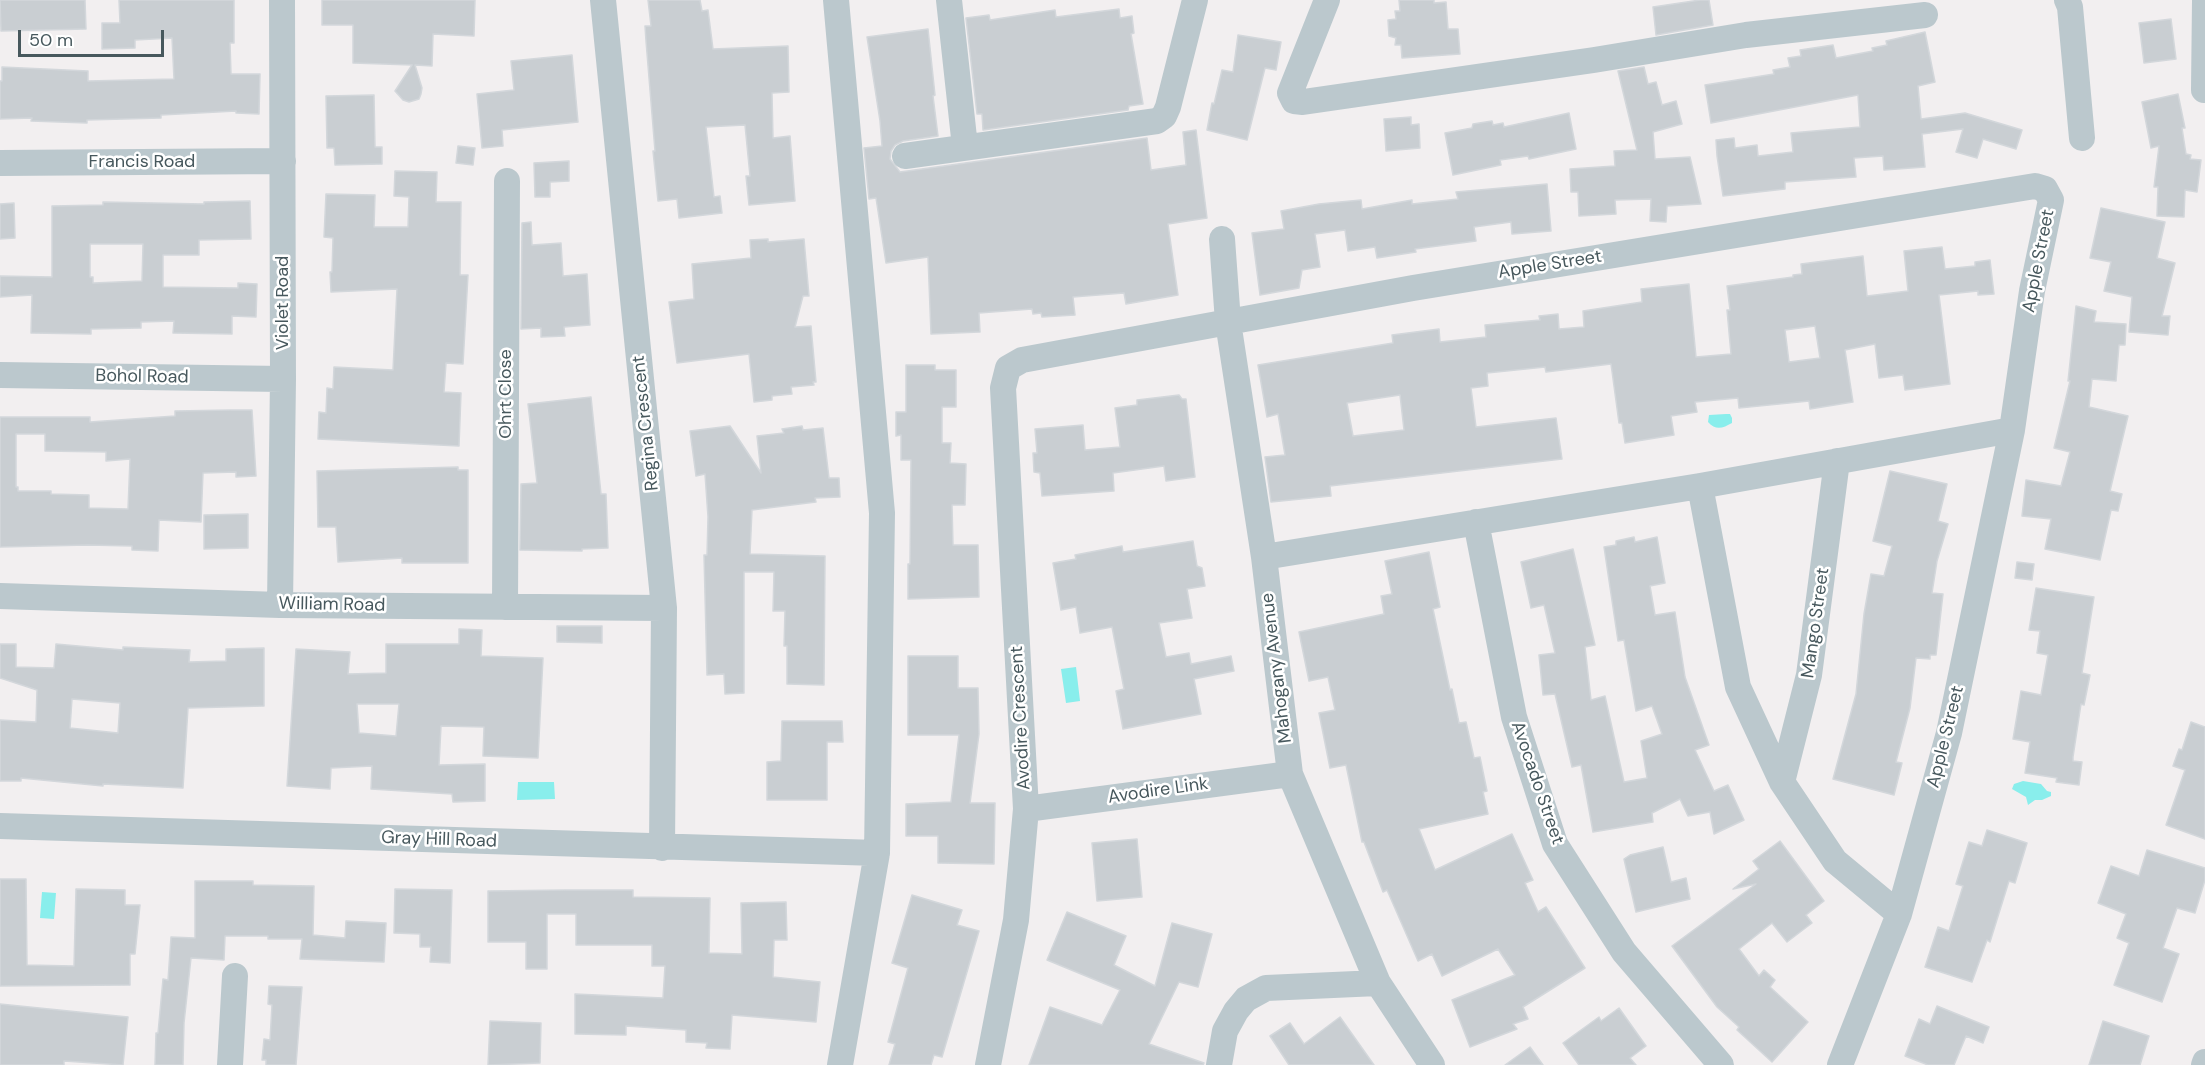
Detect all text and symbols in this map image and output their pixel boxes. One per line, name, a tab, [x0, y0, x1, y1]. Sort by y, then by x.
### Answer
scale bar	[21, 18, 166, 56]
text: 50 m	[29, 28, 73, 52]
street label: Francis Road	[89, 151, 195, 173]
street label: Apple Street	[2018, 208, 2060, 314]
street label: Apple Street	[1497, 246, 1603, 284]
street label: Violet Road	[272, 256, 294, 350]
street label: Ohrt Close	[495, 349, 517, 439]
street label: Regina Crescent	[628, 354, 664, 492]
street label: Bohol Road	[95, 365, 189, 389]
street label: Mango Street	[1798, 566, 1834, 680]
street label: Mahogany Avenue	[1257, 592, 1297, 744]
street label: William Road	[279, 593, 385, 617]
street label: Avodire Crescent	[1006, 645, 1036, 791]
street label: Apple Street	[1923, 684, 1969, 790]
street label: Avocado Street	[1506, 719, 1568, 847]
street label: Avodire Link	[1107, 773, 1209, 809]
street label: Gray Hill Road	[381, 827, 497, 853]

